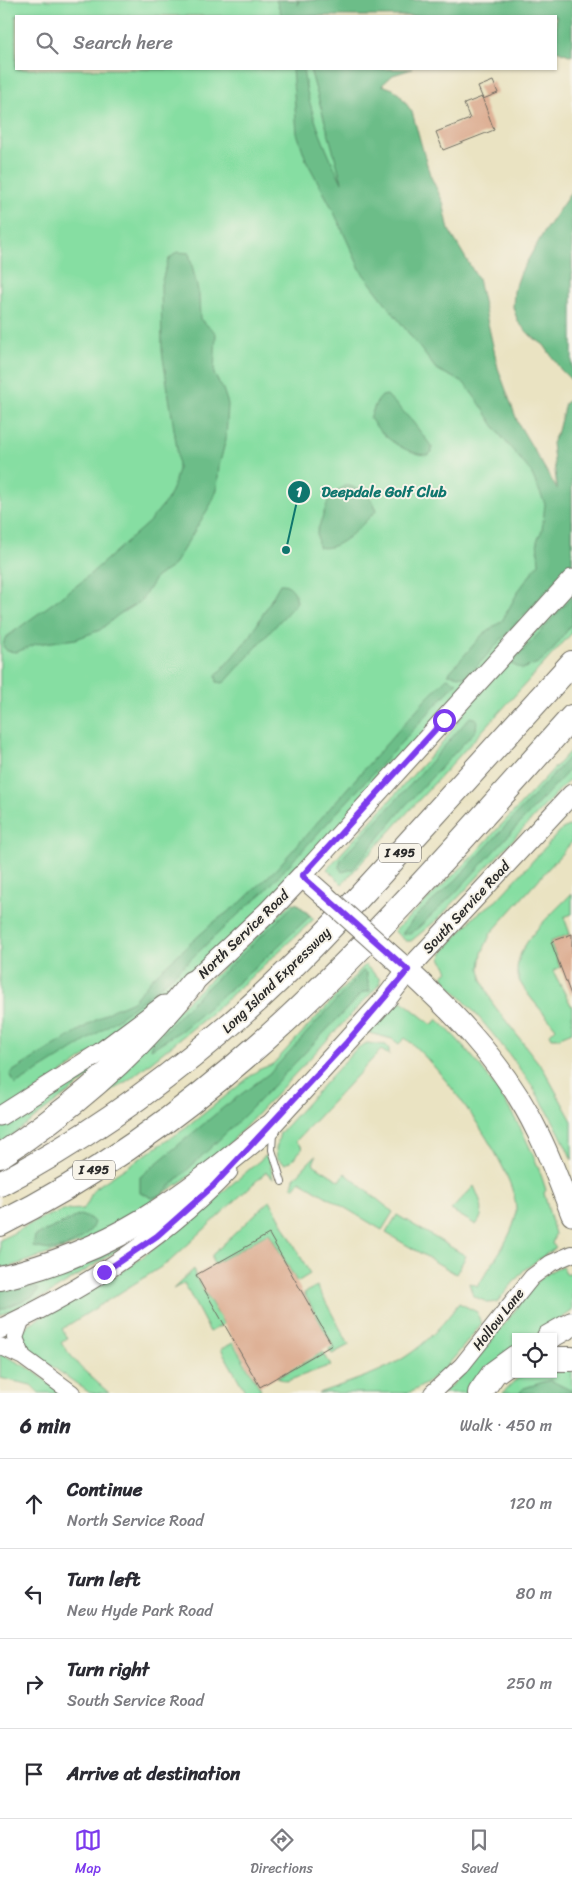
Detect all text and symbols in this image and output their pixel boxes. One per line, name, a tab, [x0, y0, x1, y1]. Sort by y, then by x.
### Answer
search box	[15, 15, 557, 70]
text: Search here	[73, 26, 173, 59]
icon: search	[33, 29, 61, 57]
callout: Deepdale Golf Club	[286, 477, 456, 507]
text: 1	[296, 479, 303, 505]
text: Deepdale Golf Club	[321, 479, 447, 505]
route start	[433, 709, 456, 732]
road number: I 495	[379, 844, 421, 862]
street label: South Service Road	[416, 854, 517, 960]
street label: North Service Road	[192, 883, 296, 985]
street label: Long Island Expressway	[216, 921, 338, 1040]
road number: I 495	[73, 1160, 115, 1180]
route end	[93, 1261, 116, 1284]
street label: Hollow Lane	[466, 1283, 531, 1356]
map controls	[512, 1333, 557, 1378]
button: locate	[512, 1333, 557, 1378]
text: 6 min	[20, 1407, 71, 1445]
text: Walk · 450 m	[460, 1411, 552, 1440]
text: Continue	[67, 1473, 143, 1506]
text: 120 m	[509, 1489, 552, 1518]
icon: ahead	[20, 1490, 48, 1518]
text: North Service Road	[67, 1506, 204, 1535]
text: Turn left	[67, 1563, 140, 1596]
text: 80 m	[516, 1579, 552, 1608]
icon: left	[20, 1580, 48, 1608]
text: New Hyde Park Road	[67, 1596, 213, 1625]
text: Turn right	[67, 1653, 149, 1686]
text: 250 m	[506, 1669, 552, 1698]
icon: right	[20, 1670, 48, 1698]
text: South Service Road	[67, 1686, 204, 1715]
text: Arrive at destination	[67, 1757, 240, 1790]
icon: arrive	[20, 1760, 48, 1788]
tab: Map	[74, 1826, 102, 1881]
tab: Directions	[250, 1826, 313, 1881]
tab: Saved	[461, 1826, 498, 1881]

